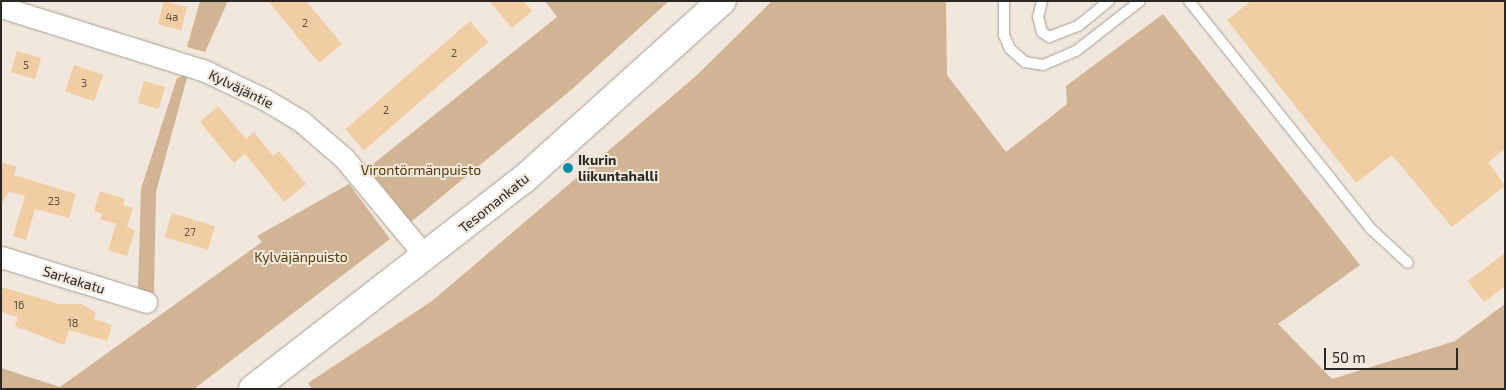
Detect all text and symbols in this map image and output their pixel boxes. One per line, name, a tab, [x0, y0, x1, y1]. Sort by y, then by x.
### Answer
house number: 4a	[166, 10, 178, 24]
house number: 2	[302, 16, 308, 30]
house number: 2	[451, 46, 457, 60]
house number: 5	[23, 58, 29, 72]
street label: Kylväjäntie	[206, 66, 276, 112]
house number: 3	[81, 76, 87, 90]
house number: 2	[383, 103, 389, 117]
place label: Ikurin liikuntahalli	[578, 152, 658, 184]
park label: Virontörmänpuisto	[361, 162, 481, 178]
marker: Ikurin liikuntahalli	[562, 162, 574, 174]
street label: Tesomankatu	[456, 170, 532, 236]
house number: 23	[48, 194, 60, 208]
house number: 27	[184, 225, 196, 239]
park label: Kylväjänpuisto	[254, 249, 348, 265]
street label: Sarkakatu	[41, 263, 107, 297]
house number: 16	[14, 298, 24, 312]
house number: 18	[67, 316, 79, 330]
scale bar	[1326, 338, 1460, 370]
text: 50 m	[1332, 348, 1366, 366]

